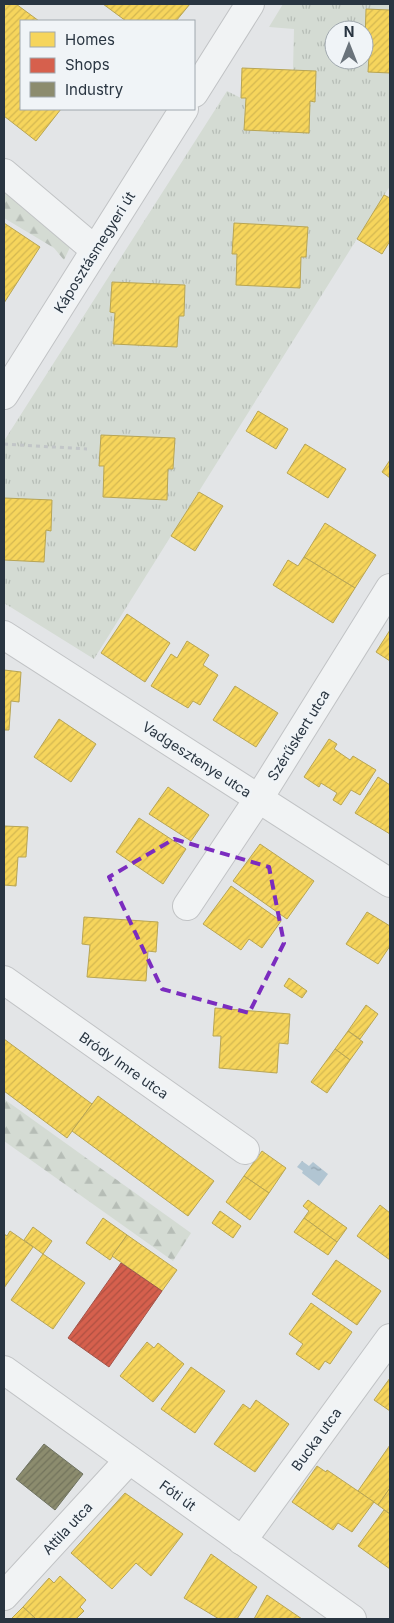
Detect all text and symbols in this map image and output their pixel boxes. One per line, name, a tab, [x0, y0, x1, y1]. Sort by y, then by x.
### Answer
legend	[20, 20, 195, 110]
north arrow	[324, 20, 374, 70]
text: N	[344, 23, 354, 40]
text: Homes	[65, 30, 115, 49]
text: Shops	[65, 55, 110, 74]
text: Industry	[65, 80, 124, 99]
street label: Káposztásmegyeri út	[50, 188, 138, 316]
street label: Szérűskert utca	[263, 686, 333, 784]
street label: Vadgesztenye utca	[139, 717, 255, 801]
street label: Bródy Imre utca	[76, 1028, 172, 1102]
street label: Bucka utca	[287, 1404, 345, 1474]
street label: Fóti út	[156, 1476, 200, 1514]
street label: Attila utca	[38, 1498, 96, 1558]

